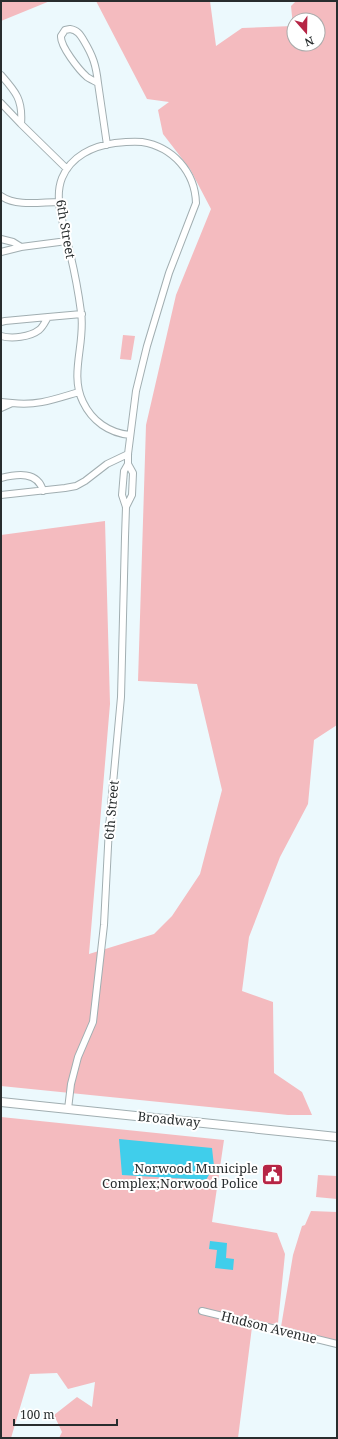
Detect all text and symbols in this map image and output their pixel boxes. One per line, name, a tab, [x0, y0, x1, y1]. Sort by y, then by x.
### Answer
north arrow	[286, 12, 326, 52]
text: N	[303, 33, 316, 51]
street label: 6th Street	[52, 198, 80, 260]
street label: 6th Street	[99, 779, 123, 841]
street label: Broadway	[137, 1107, 202, 1131]
place label: Norwood Municiple Complex;Norwood Police	[102, 1159, 258, 1192]
public building icon: Norwood Municiple Complex;Norwood Police	[260, 1162, 286, 1188]
street label: Hudson Avenue	[219, 1306, 319, 1348]
scale bar	[14, 1401, 117, 1427]
text: 100 m	[20, 1406, 55, 1423]

